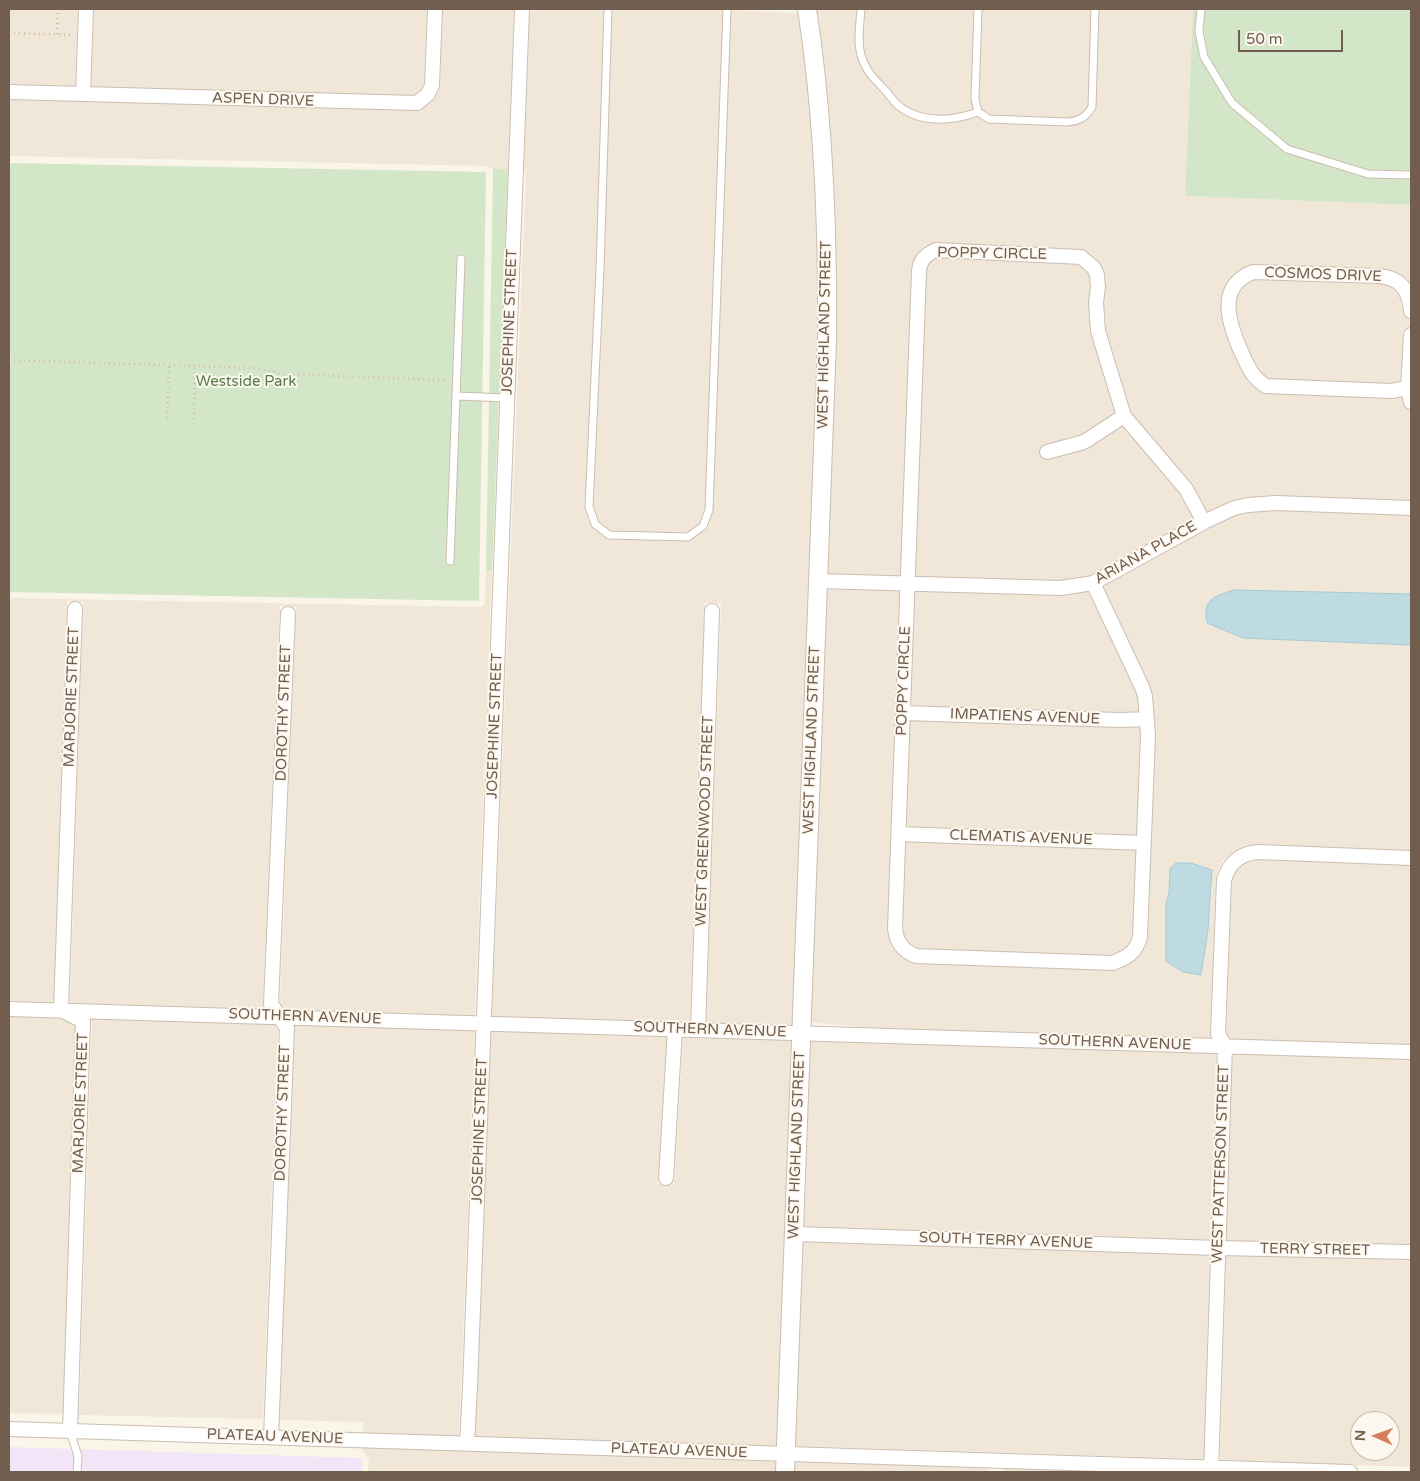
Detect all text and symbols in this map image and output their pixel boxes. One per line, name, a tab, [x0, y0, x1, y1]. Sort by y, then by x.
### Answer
scale bar	[1240, 20, 1345, 52]
text: 50 m	[1246, 30, 1283, 48]
street label: ASPEN DRIVE	[212, 89, 314, 111]
street label: WEST HIGHLAND STREET	[814, 241, 836, 429]
street label: POPPY CIRCLE	[937, 244, 1047, 264]
street label: JOSEPHINE STREET	[498, 249, 522, 395]
street label: COSMOS DRIVE	[1264, 264, 1382, 286]
park label: Westside Park	[196, 373, 296, 391]
street label: ARIANA PLACE	[1092, 518, 1200, 588]
street label: MARJORIE STREET	[61, 626, 83, 768]
street label: POPPY CIRCLE	[893, 626, 915, 736]
street label: DOROTHY STREET	[273, 644, 295, 782]
street label: WEST HIGHLAND STREET	[800, 646, 824, 834]
street label: JOSEPHINE STREET	[483, 653, 507, 799]
street label: IMPATIENS AVENUE	[950, 705, 1100, 729]
street label: WEST GREENWOOD STREET	[692, 715, 718, 927]
street label: CLEMATIS AVENUE	[949, 827, 1093, 849]
street label: SOUTHERN AVENUE	[228, 1005, 382, 1029]
street label: SOUTHERN AVENUE	[633, 1018, 787, 1042]
street label: SOUTHERN AVENUE	[1038, 1031, 1192, 1055]
street label: MARJORIE STREET	[70, 1032, 92, 1174]
street label: DOROTHY STREET	[272, 1044, 294, 1182]
street label: WEST HIGHLAND STREET	[785, 1051, 809, 1239]
street label: JOSEPHINE STREET	[468, 1058, 492, 1204]
street label: WEST PATTERSON STREET	[1209, 1064, 1233, 1264]
street label: SOUTH TERRY AVENUE	[919, 1229, 1093, 1253]
street label: TERRY STREET	[1260, 1240, 1370, 1260]
north arrow	[1350, 1411, 1400, 1461]
street label: PLATEAU AVENUE	[206, 1426, 344, 1448]
text: N	[1352, 1430, 1369, 1441]
street label: PLATEAU AVENUE	[610, 1440, 748, 1462]

